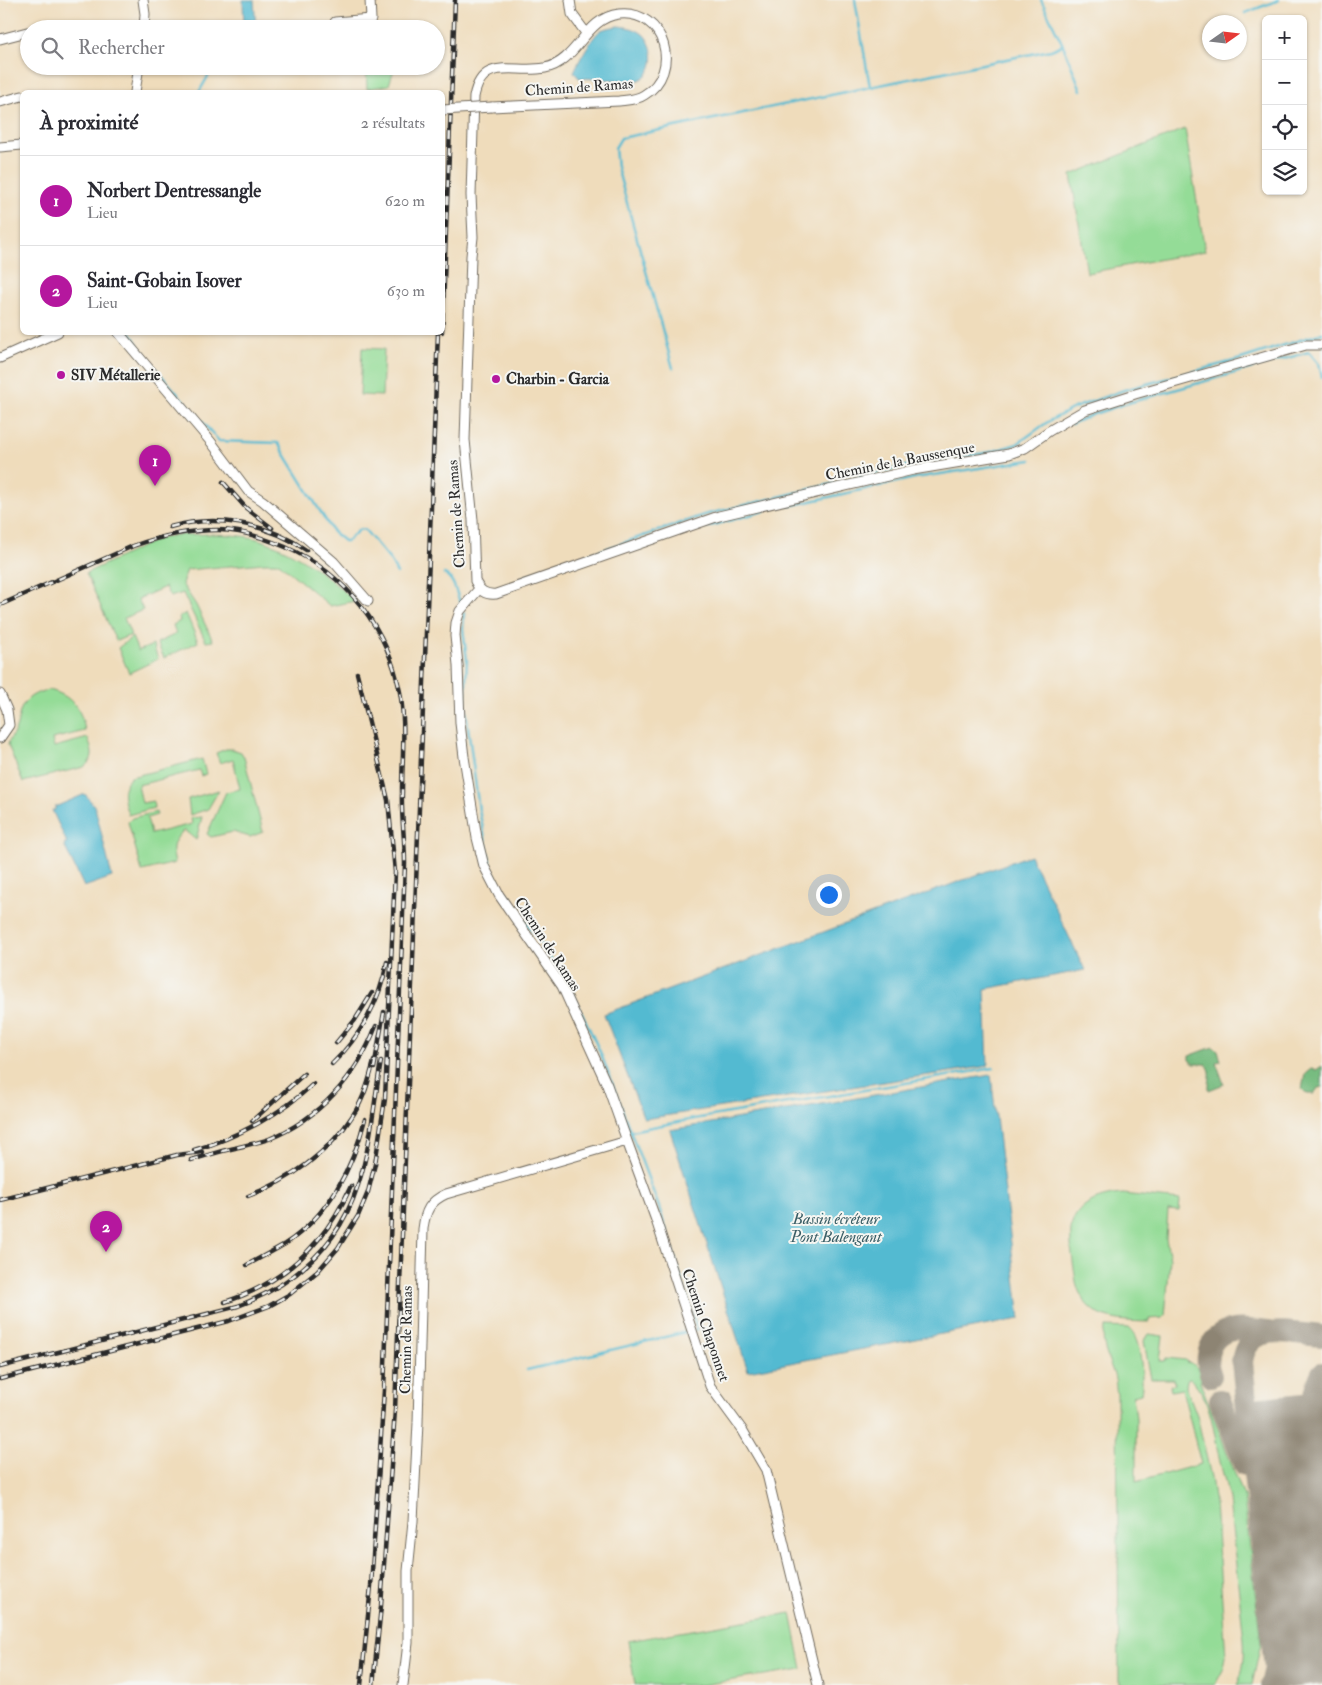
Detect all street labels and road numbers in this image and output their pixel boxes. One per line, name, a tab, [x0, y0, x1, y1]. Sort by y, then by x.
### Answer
street label: Chemin de Ramas	[524, 74, 634, 101]
street label: Chemin de la Baussenque	[824, 438, 976, 485]
street label: Chemin de Ramas	[443, 459, 470, 569]
street label: Chemin de Ramas	[510, 894, 585, 995]
street label: Chemin Chaponnet	[676, 1266, 734, 1385]
street label: Chemin de Ramas	[396, 1286, 417, 1394]

